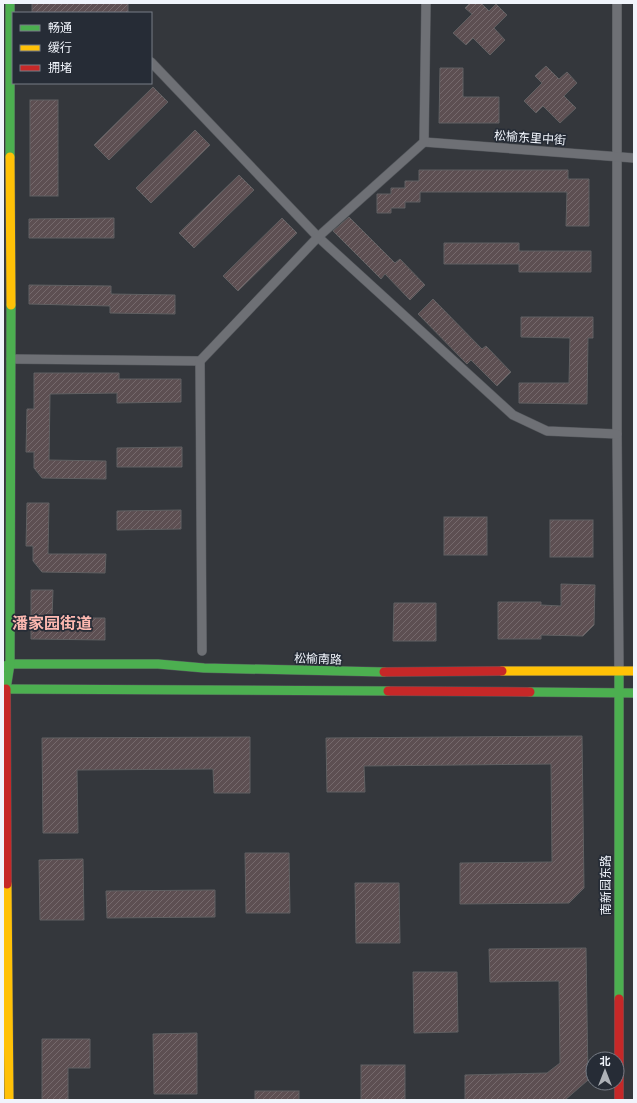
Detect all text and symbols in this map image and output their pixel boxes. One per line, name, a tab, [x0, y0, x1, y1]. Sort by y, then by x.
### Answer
legend	[12, 12, 152, 84]
text: 畅通	[48, 21, 72, 35]
text: 缓行	[48, 41, 72, 55]
text: 拥堵	[48, 61, 72, 75]
street label: 松榆东里中街	[494, 129, 566, 147]
district label: 潘家园街道	[12, 614, 92, 633]
street label: 松榆南路	[294, 651, 342, 667]
street label: 南新园东路	[599, 855, 613, 915]
north arrow	[585, 1051, 625, 1091]
text: 北	[600, 1055, 611, 1068]

